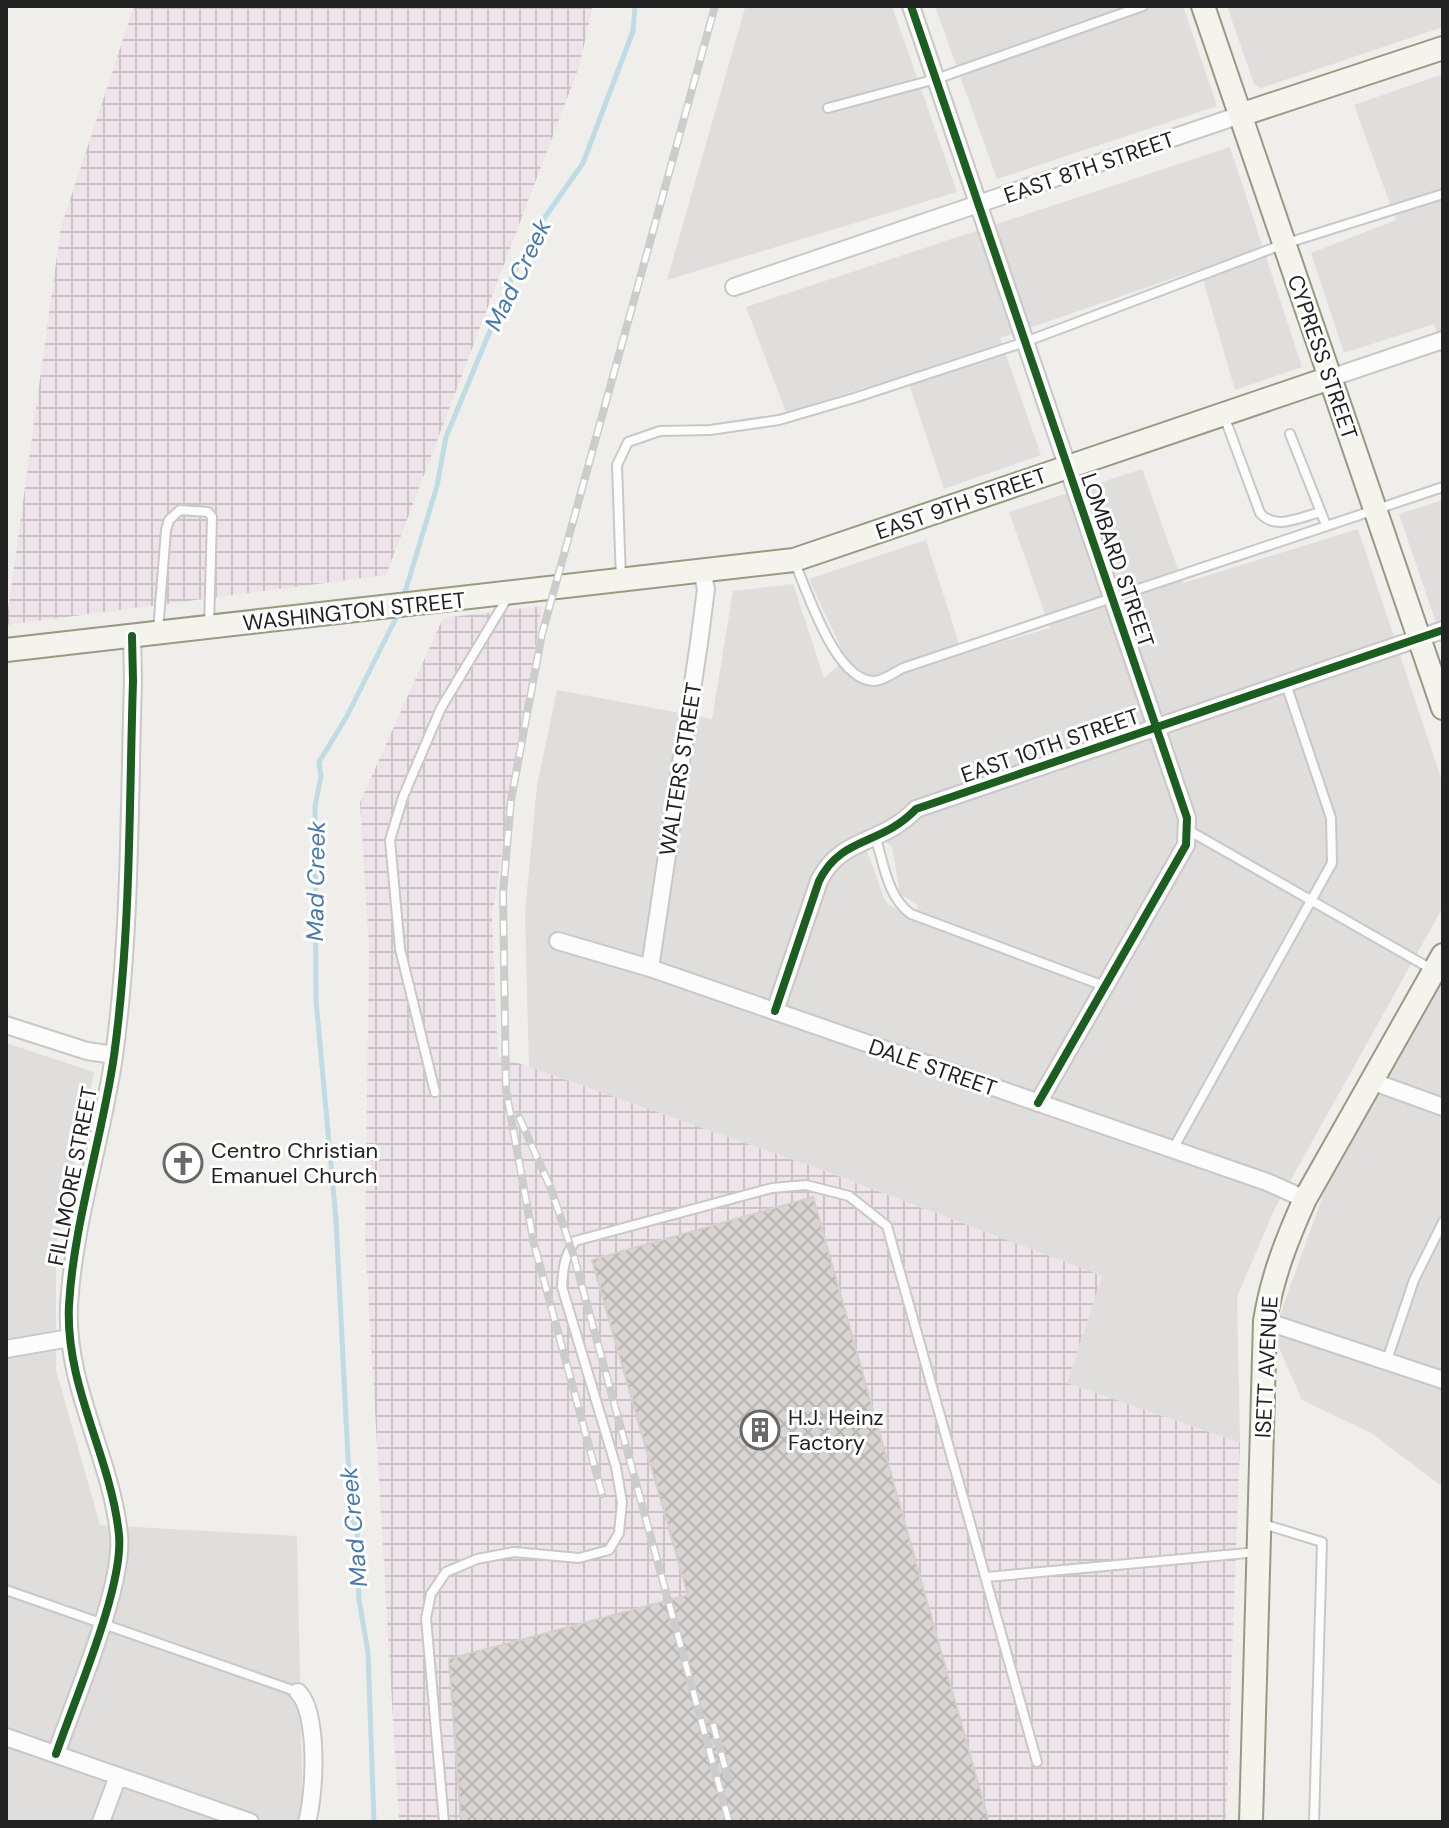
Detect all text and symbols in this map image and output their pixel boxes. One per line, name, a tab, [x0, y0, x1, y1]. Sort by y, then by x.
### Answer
street label: EAST 8TH STREET	[1000, 125, 1178, 210]
water label: Mad Creek	[477, 213, 558, 336]
street label: CYPRESS STREET	[1281, 271, 1364, 443]
street label: EAST 9TH STREET	[872, 461, 1050, 546]
street label: LOMBARD STREET	[1074, 469, 1161, 651]
street label: WASHINGTON STREET	[241, 585, 467, 638]
street label: WALTERS STREET	[652, 680, 709, 858]
street label: EAST 10TH STREET	[957, 701, 1143, 790]
water label: Mad Creek	[299, 820, 332, 942]
street label: DALE STREET	[865, 1032, 1001, 1103]
street label: FILLMORE STREET	[41, 1084, 104, 1268]
place label: Centro Christian Emanuel Church	[211, 1136, 378, 1190]
church icon: Centro Christian Emanuel Church	[162, 1142, 204, 1184]
street label: ISETT AVENUE	[1248, 1295, 1285, 1439]
place label: H.J. Heinz Factory	[788, 1403, 884, 1457]
building icon: H.J. Heinz Factory	[739, 1409, 781, 1451]
water label: Mad Creek	[333, 1465, 374, 1588]

